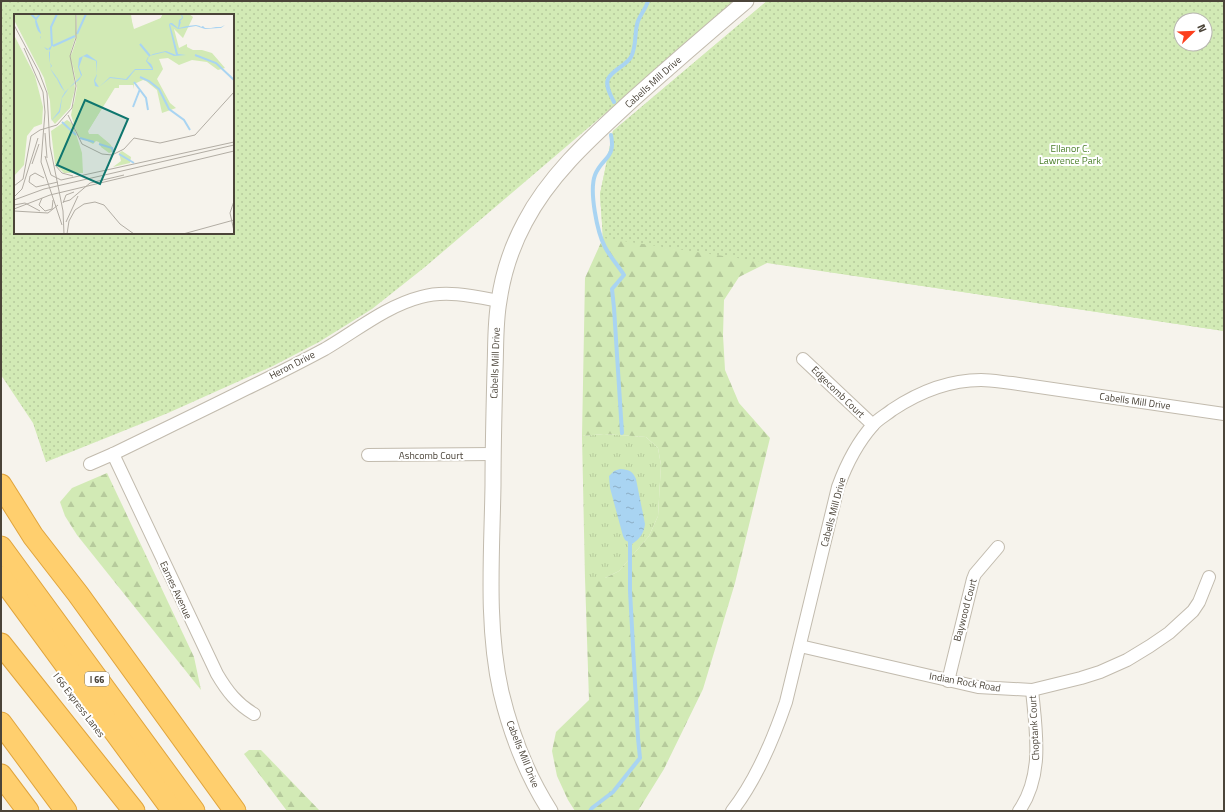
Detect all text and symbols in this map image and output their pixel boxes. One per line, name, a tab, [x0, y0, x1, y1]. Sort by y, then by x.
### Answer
north arrow	[1173, 12, 1213, 52]
inset map	[14, 14, 234, 234]
text: N	[1193, 21, 1211, 35]
street label: Cabells Mill Drive	[621, 52, 685, 112]
park label: Ellanor C. Lawrence Park	[1039, 141, 1101, 168]
street label: Cabells Mill Drive	[486, 327, 504, 399]
street label: Heron Drive	[266, 347, 318, 383]
street label: Edgecomb Court	[808, 363, 868, 422]
street label: Cabells Mill Drive	[1099, 389, 1171, 413]
street label: Ashcomb Court	[399, 448, 464, 463]
street label: Cabells Mill Drive	[817, 476, 849, 548]
street label: Eames Avenue	[156, 559, 196, 621]
street label: Baywood Court	[949, 576, 981, 643]
street label: Indian Rock Road	[928, 668, 1002, 696]
street label: I 66 Express Lanes	[49, 669, 109, 741]
road number: I 66	[85, 672, 109, 686]
street label: Choptank Court	[1025, 695, 1043, 761]
street label: Cabells Mill Drive	[503, 718, 543, 790]

